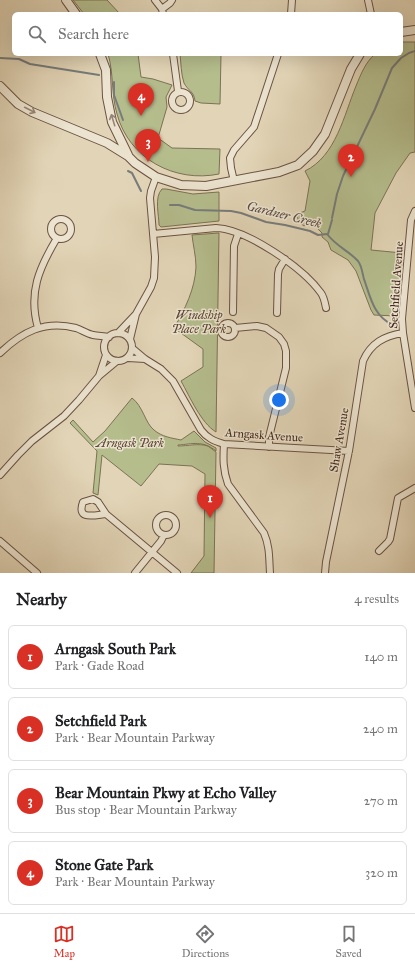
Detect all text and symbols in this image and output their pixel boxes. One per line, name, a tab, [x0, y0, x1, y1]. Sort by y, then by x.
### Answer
search box	[12, 12, 403, 56]
icon: search	[26, 23, 48, 45]
text: Search here	[58, 25, 129, 43]
pin: 4	[128, 83, 154, 116]
one-way arrow	[24, 107, 36, 115]
one-way arrow	[109, 114, 116, 127]
pin: 3	[135, 129, 161, 162]
pin: 2	[338, 144, 364, 177]
water label: Gardner Creek	[245, 198, 323, 232]
street label: Setchfield Avenue	[386, 241, 406, 329]
park label: Windship Place Park	[172, 308, 227, 336]
your location	[269, 390, 289, 410]
street label: Shaw Avenue	[326, 407, 352, 473]
street label: Arngask Avenue	[223, 425, 304, 446]
park label: Arngask Park	[94, 436, 165, 450]
pin: 1	[197, 485, 223, 518]
text: Nearby	[16, 589, 67, 610]
text: 4 results	[354, 591, 399, 607]
text: Arngask South Park	[55, 640, 176, 658]
text: 1	[27, 649, 33, 665]
text: 140 m	[364, 649, 398, 665]
text: Park · Gade Road	[55, 658, 144, 674]
text: Setchfield Park	[55, 712, 147, 730]
text: 2	[27, 721, 33, 737]
text: 240 m	[363, 721, 398, 737]
text: Park · Bear Mountain Parkway	[55, 730, 215, 746]
text: Bear Mountain Pkwy at Echo Valley	[55, 784, 276, 802]
text: 3	[27, 793, 33, 809]
text: 270 m	[364, 793, 398, 809]
text: Bus stop · Bear Mountain Parkway	[55, 802, 237, 818]
text: Stone Gate Park	[55, 856, 153, 874]
text: 4	[26, 865, 34, 881]
text: 320 m	[365, 865, 398, 881]
text: Park · Bear Mountain Parkway	[55, 874, 215, 890]
tab: Map	[53, 923, 75, 960]
tab: Directions	[182, 923, 229, 960]
tab: Saved	[336, 923, 362, 960]

